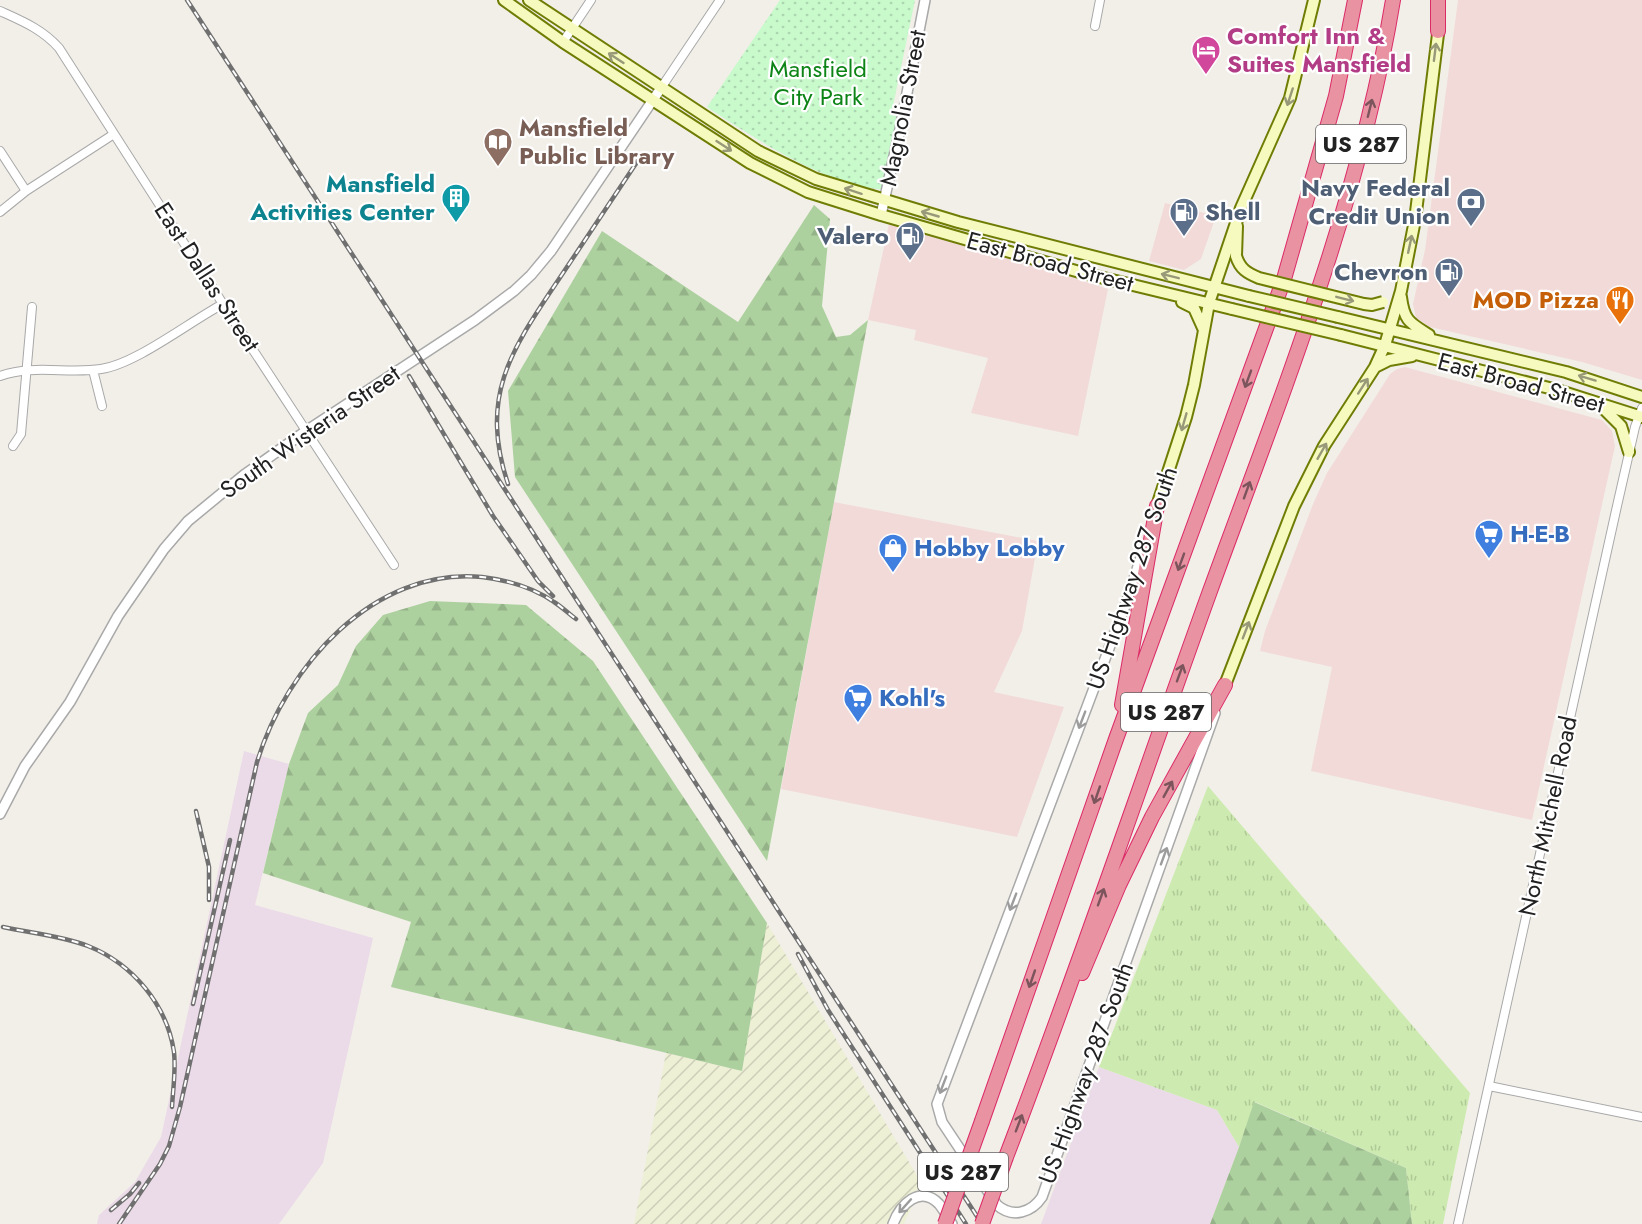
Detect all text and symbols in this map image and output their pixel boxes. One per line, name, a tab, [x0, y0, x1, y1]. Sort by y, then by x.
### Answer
place label: Comfort Inn & Suites Mansfield	[1227, 18, 1411, 81]
street label: Magnolia Street	[870, 27, 935, 189]
hotel icon: Comfort Inn & Suites Mansfield	[1190, 34, 1222, 76]
one-way arrow	[1430, 43, 1441, 62]
park label: Mansfield City Park	[769, 51, 867, 114]
one-way arrow	[609, 52, 625, 64]
one-way arrow	[1283, 87, 1294, 106]
one-way arrow	[1364, 99, 1376, 118]
place label: Mansfield Public Library	[519, 110, 675, 173]
road number: US 287	[1316, 125, 1406, 163]
library icon: Mansfield Public Library	[482, 126, 514, 168]
one-way arrow	[715, 140, 731, 152]
place label: Mansfield Activities Center	[249, 166, 435, 229]
place label: Navy Federal Credit Union	[1301, 170, 1450, 233]
building icon: Mansfield Activities Center	[440, 182, 472, 224]
one-way arrow	[844, 185, 863, 196]
bank icon: Navy Federal Credit Union	[1455, 186, 1487, 228]
place label: Shell	[1205, 194, 1260, 229]
street label: East Dallas Street	[146, 195, 269, 359]
fuel station icon: Shell	[1168, 196, 1200, 238]
one-way arrow	[921, 208, 940, 219]
place label: Valero	[816, 218, 889, 253]
fuel station icon: Valero	[894, 220, 926, 262]
street label: East Broad Street	[963, 222, 1138, 301]
one-way arrow	[1405, 235, 1416, 255]
place label: Chevron	[1334, 254, 1428, 289]
fuel station icon: Chevron	[1433, 256, 1465, 298]
one-way arrow	[1161, 270, 1180, 282]
place label: MOD Pizza	[1473, 282, 1599, 317]
restaurant icon: MOD Pizza	[1604, 284, 1636, 326]
one-way arrow	[1335, 293, 1354, 305]
street label: East Broad Street	[1434, 343, 1609, 422]
street label: South Wisteria Street	[213, 356, 407, 507]
one-way arrow	[1242, 369, 1253, 388]
one-way arrow	[1578, 372, 1597, 383]
one-way arrow	[1357, 378, 1369, 395]
one-way arrow	[1178, 412, 1189, 431]
one-way arrow	[1316, 443, 1328, 460]
street label: US Highway 287 South	[1077, 462, 1186, 694]
one-way arrow	[1242, 481, 1253, 500]
place label: H-E-B	[1510, 516, 1570, 551]
supermarket icon: H-E-B	[1473, 518, 1505, 560]
place label: Hobby Lobby	[914, 530, 1065, 565]
shop icon: Hobby Lobby	[877, 532, 909, 574]
one-way arrow	[1175, 552, 1186, 571]
one-way arrow	[1241, 622, 1252, 640]
one-way arrow	[1176, 665, 1187, 683]
place label: Kohl's	[879, 680, 945, 715]
supermarket icon: Kohl's	[842, 682, 874, 724]
road number: US 287	[1121, 693, 1211, 731]
one-way arrow	[1076, 710, 1087, 729]
street label: North Mitchell Road	[1509, 713, 1586, 919]
one-way arrow	[1162, 780, 1174, 797]
one-way arrow	[1090, 785, 1101, 804]
one-way arrow	[1159, 848, 1170, 866]
one-way arrow	[1096, 888, 1107, 907]
one-way arrow	[1006, 893, 1017, 911]
street label: US Highway 287 South	[1029, 957, 1142, 1189]
one-way arrow	[1025, 969, 1036, 987]
one-way arrow	[937, 1075, 948, 1093]
one-way arrow	[1014, 1115, 1025, 1133]
road number: US 287	[918, 1153, 1008, 1191]
one-way arrow	[898, 1198, 912, 1213]

